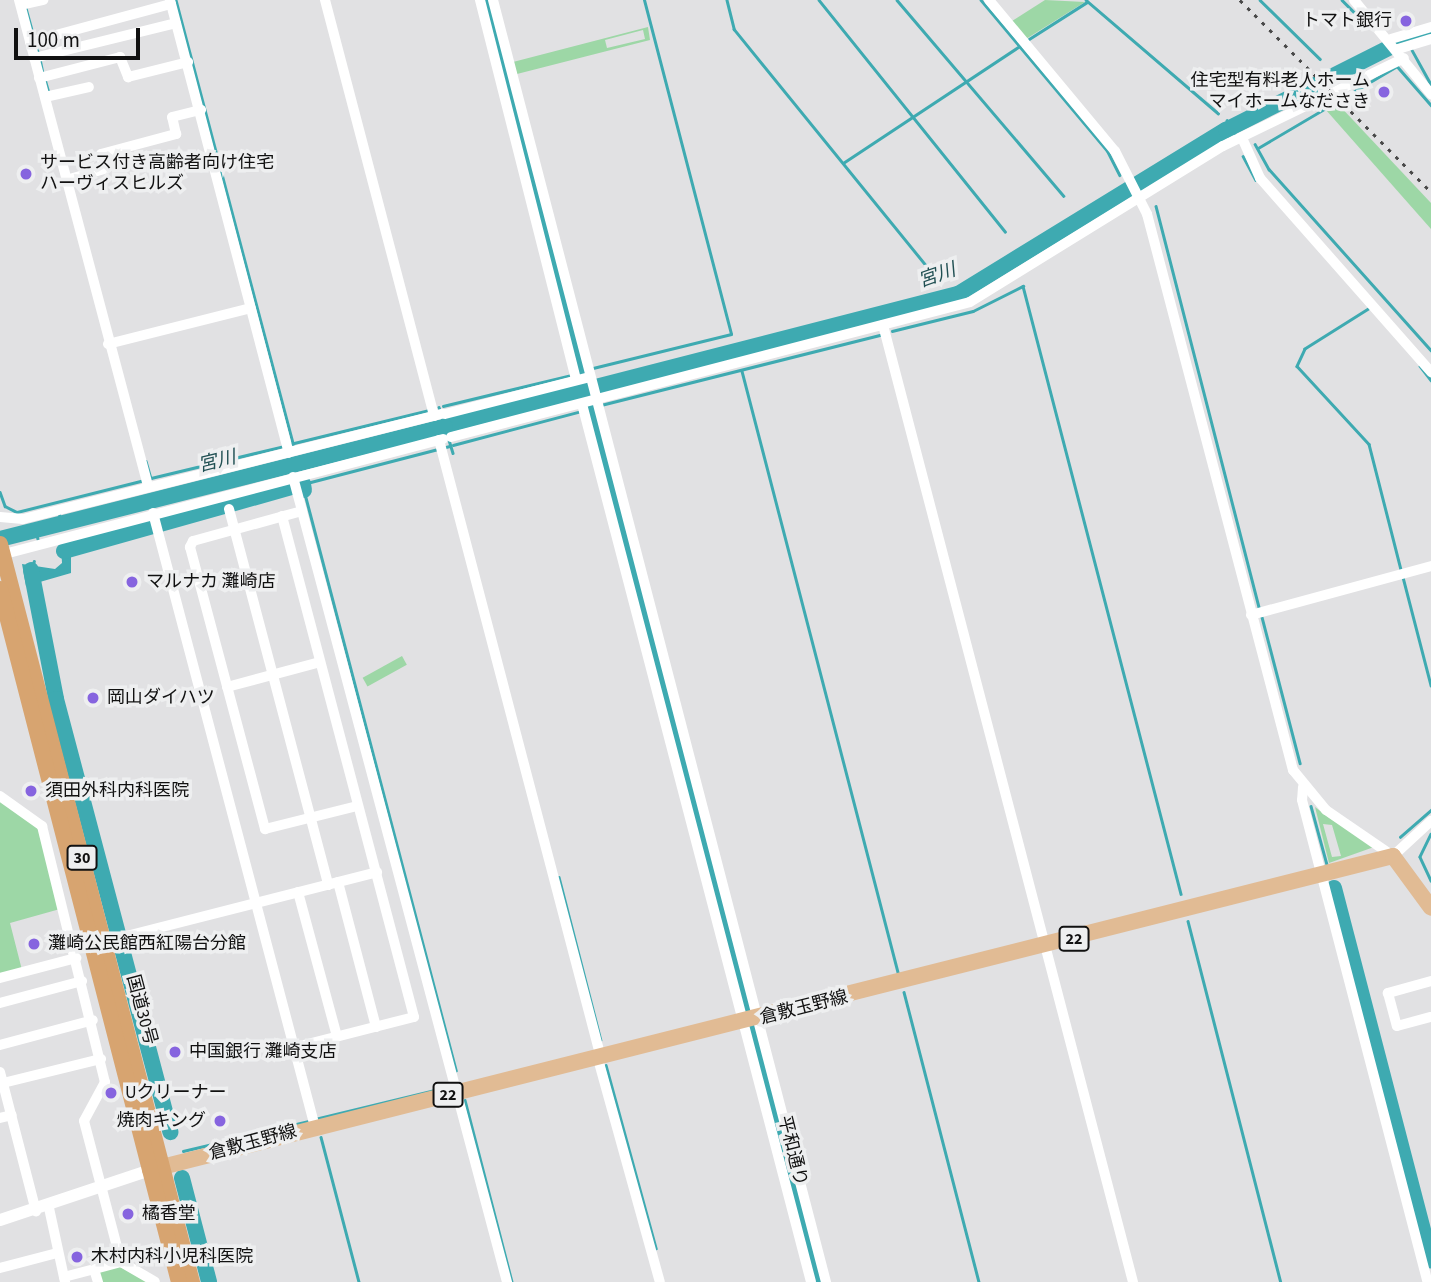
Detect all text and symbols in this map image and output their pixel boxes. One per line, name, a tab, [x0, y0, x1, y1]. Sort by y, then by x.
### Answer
place label: トマト銀行	[1302, 10, 1392, 32]
marker: トマト銀行	[1398, 13, 1414, 29]
scale bar	[18, 14, 144, 58]
text: 100 m	[27, 25, 80, 55]
place label: 住宅型有料老人ホーム マイホームなださき	[1190, 71, 1370, 114]
marker: 住宅型有料老人ホーム マイホームなださき	[1376, 84, 1392, 100]
place label: サービス付き高齢者向け住宅 ハーヴィスヒルズ	[40, 153, 274, 196]
marker: サービス付き高齢者向け住宅 ハーヴィスヒルズ	[18, 166, 34, 182]
water label: 宮川	[915, 259, 959, 293]
water label: 宮川	[196, 446, 238, 478]
place label: マルナカ 灘崎店	[146, 571, 276, 593]
marker: マルナカ 灘崎店	[124, 574, 140, 590]
place label: 岡山ダイハツ	[107, 687, 215, 709]
marker: 岡山ダイハツ	[85, 690, 101, 706]
place label: 須田外科内科医院	[45, 780, 189, 802]
marker: 須田外科内科医院	[23, 783, 39, 799]
road number: 30	[66, 846, 98, 870]
road number: 22	[1058, 926, 1090, 951]
place label: 灘崎公民館西紅陽台分館	[48, 933, 246, 955]
marker: 灘崎公民館西紅陽台分館	[26, 936, 42, 952]
street label: 国道30号	[121, 972, 161, 1048]
street label: 倉敷玉野線	[758, 987, 850, 1029]
place label: 中国銀行 灘崎支店	[189, 1041, 337, 1063]
marker: 中国銀行 灘崎支店	[167, 1044, 183, 1060]
place label: Uクリーナー	[125, 1082, 227, 1104]
road number: 22	[432, 1082, 464, 1107]
marker: Uクリーナー	[103, 1085, 119, 1101]
place label: 焼肉キング	[116, 1110, 206, 1132]
marker: 焼肉キング	[212, 1113, 228, 1129]
street label: 平和通り	[773, 1113, 811, 1189]
street label: 倉敷玉野線	[207, 1121, 299, 1165]
place label: 橘香堂	[142, 1203, 196, 1225]
marker: 橘香堂	[120, 1206, 136, 1222]
place label: 木村内科小児科医院	[91, 1246, 253, 1268]
marker: 木村内科小児科医院	[69, 1249, 85, 1265]

